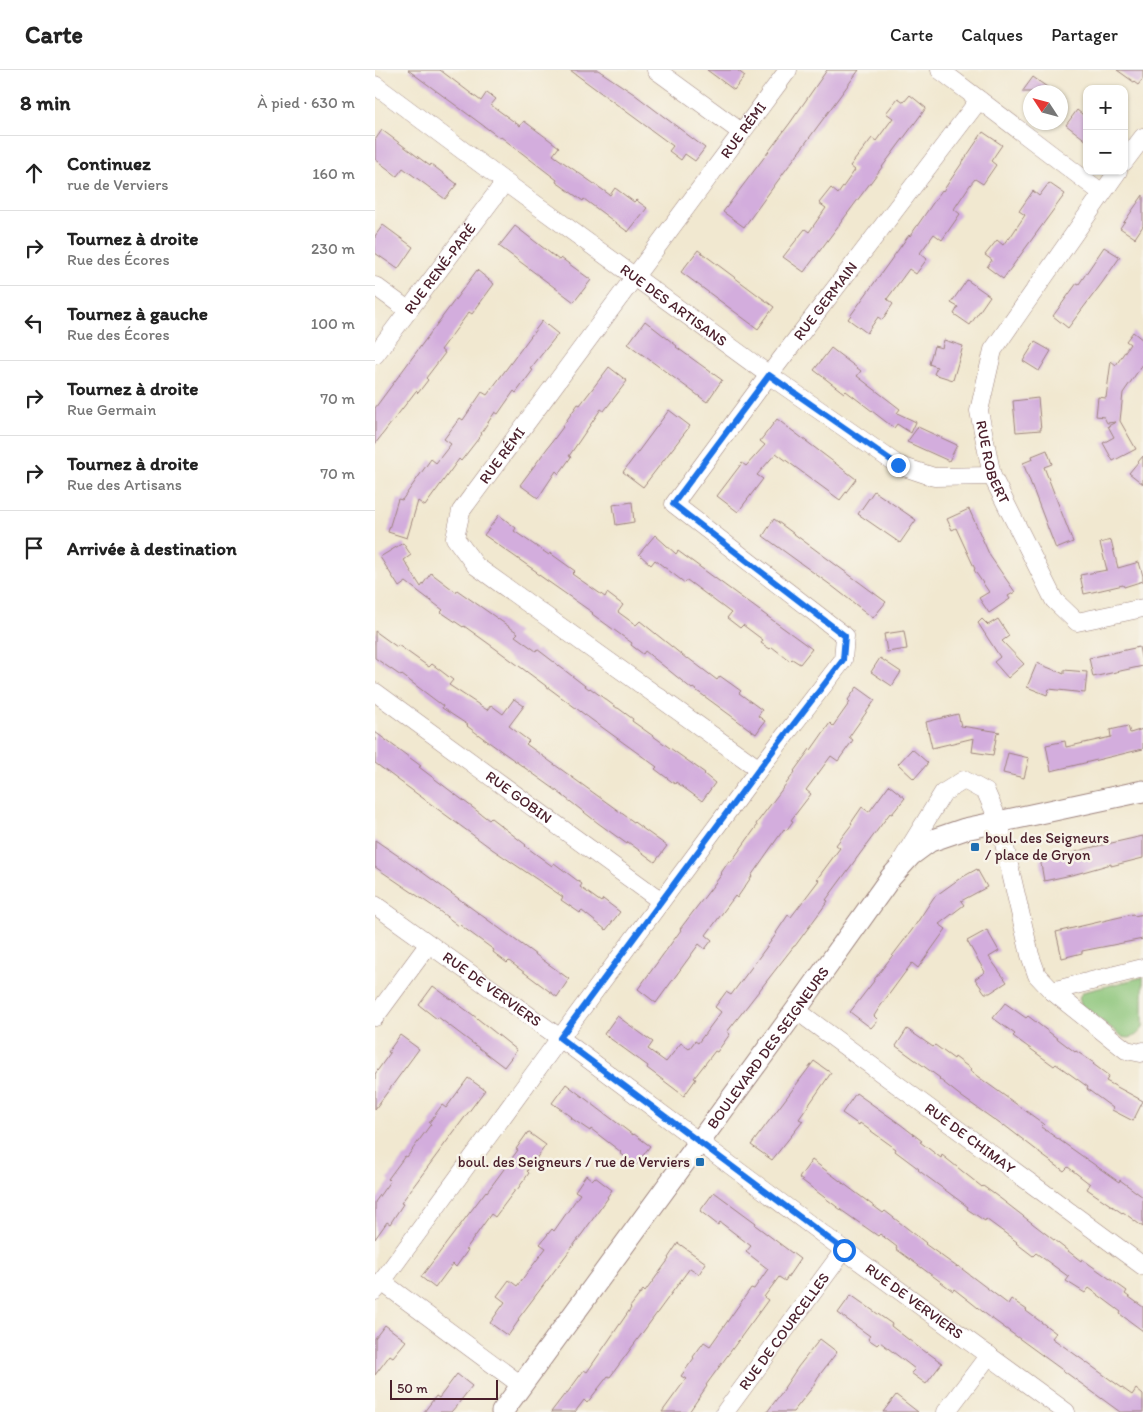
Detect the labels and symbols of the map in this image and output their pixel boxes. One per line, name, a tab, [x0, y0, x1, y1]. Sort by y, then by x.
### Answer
north arrow	[1023, 85, 1068, 130]
street label: RUE RÉMI	[717, 98, 770, 162]
street label: RUE RENÉ-PARÉ	[400, 220, 480, 317]
street label: RUE GERMAIN	[790, 258, 861, 344]
street label: RUE DES ARTISANS	[617, 260, 731, 350]
street label: RUE ROBERT	[972, 419, 1014, 507]
street label: RUE RÉMI	[475, 424, 529, 487]
route end	[887, 454, 910, 477]
street label: RUE GOBIN	[482, 767, 555, 827]
place label: boul. des Seigneurs / place de Gryon	[985, 829, 1109, 864]
marker: boul. des Seigneurs / place de Gryon	[969, 841, 981, 853]
street label: RUE DE VERVIERS	[439, 948, 545, 1030]
street label: BOULEVARD DES SEIGNEURS	[703, 963, 833, 1132]
street label: RUE DE CHIMAY	[921, 1099, 1019, 1178]
place label: boul. des Seigneurs / rue de Verviers	[458, 1153, 690, 1171]
marker: boul. des Seigneurs / rue de Verviers	[694, 1156, 706, 1168]
route start	[833, 1239, 856, 1262]
street label: RUE DE VERVIERS	[862, 1259, 967, 1343]
street label: RUE DE COURCELLES	[735, 1269, 833, 1394]
scale bar	[390, 1377, 497, 1400]

